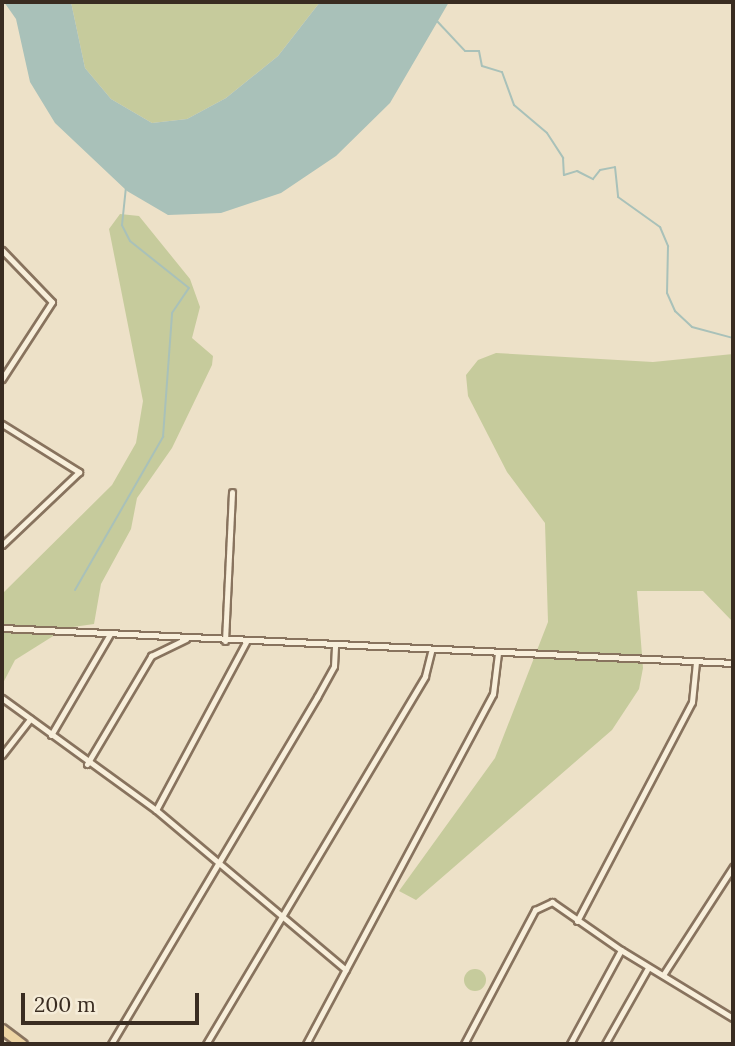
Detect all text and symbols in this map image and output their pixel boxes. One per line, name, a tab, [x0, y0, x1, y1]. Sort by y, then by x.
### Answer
scale bar	[24, 979, 203, 1023]
text: 200 m	[34, 991, 96, 1018]

